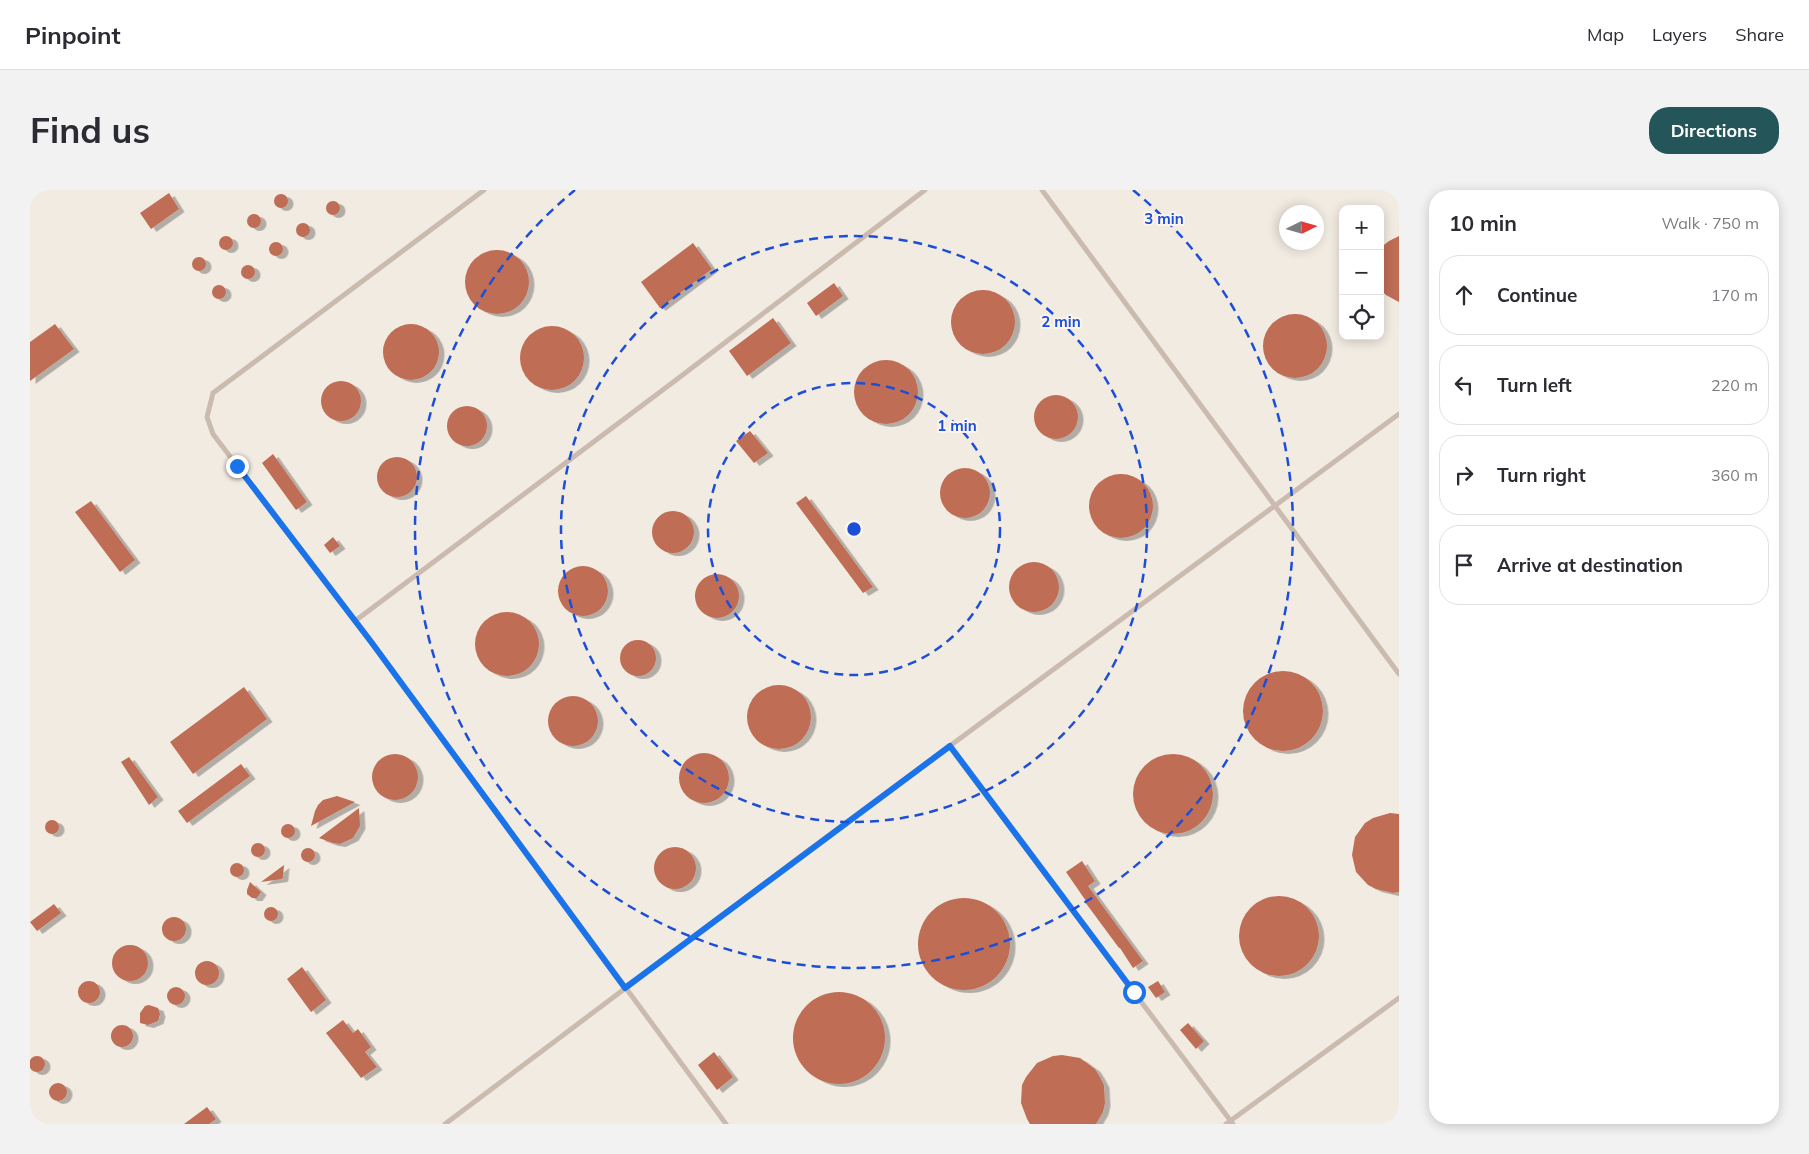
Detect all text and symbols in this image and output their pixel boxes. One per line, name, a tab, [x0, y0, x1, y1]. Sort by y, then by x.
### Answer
text: Pinpoint	[25, 20, 121, 50]
text: Map	[1587, 23, 1624, 46]
text: Layers	[1652, 23, 1707, 46]
text: Share	[1735, 23, 1784, 46]
button: Directions	[1649, 107, 1779, 154]
text: Find us	[30, 108, 150, 152]
north arrow	[1279, 205, 1324, 250]
map controls	[1339, 205, 1384, 340]
button: +	[1339, 205, 1384, 250]
text: 3 min	[1144, 209, 1184, 228]
text: 10 min	[1449, 210, 1517, 236]
text: Walk · 750 m	[1661, 213, 1759, 233]
button: −	[1339, 250, 1384, 295]
icon: ahead	[1450, 281, 1478, 309]
text: Continue	[1497, 283, 1577, 307]
text: 170 m	[1711, 285, 1758, 305]
button: locate	[1339, 295, 1384, 340]
text: 2 min	[1041, 312, 1081, 331]
icon: left	[1450, 371, 1478, 399]
text: Turn left	[1497, 373, 1572, 397]
text: 220 m	[1711, 375, 1758, 395]
text: 1 min	[937, 416, 977, 435]
route end	[226, 455, 249, 478]
icon: right	[1450, 461, 1478, 489]
text: Turn right	[1497, 463, 1586, 487]
text: 360 m	[1711, 465, 1758, 485]
centre of rings	[845, 520, 863, 538]
icon: arrive	[1450, 551, 1478, 579]
text: Arrive at destination	[1497, 553, 1683, 577]
route start	[1123, 981, 1146, 1004]

